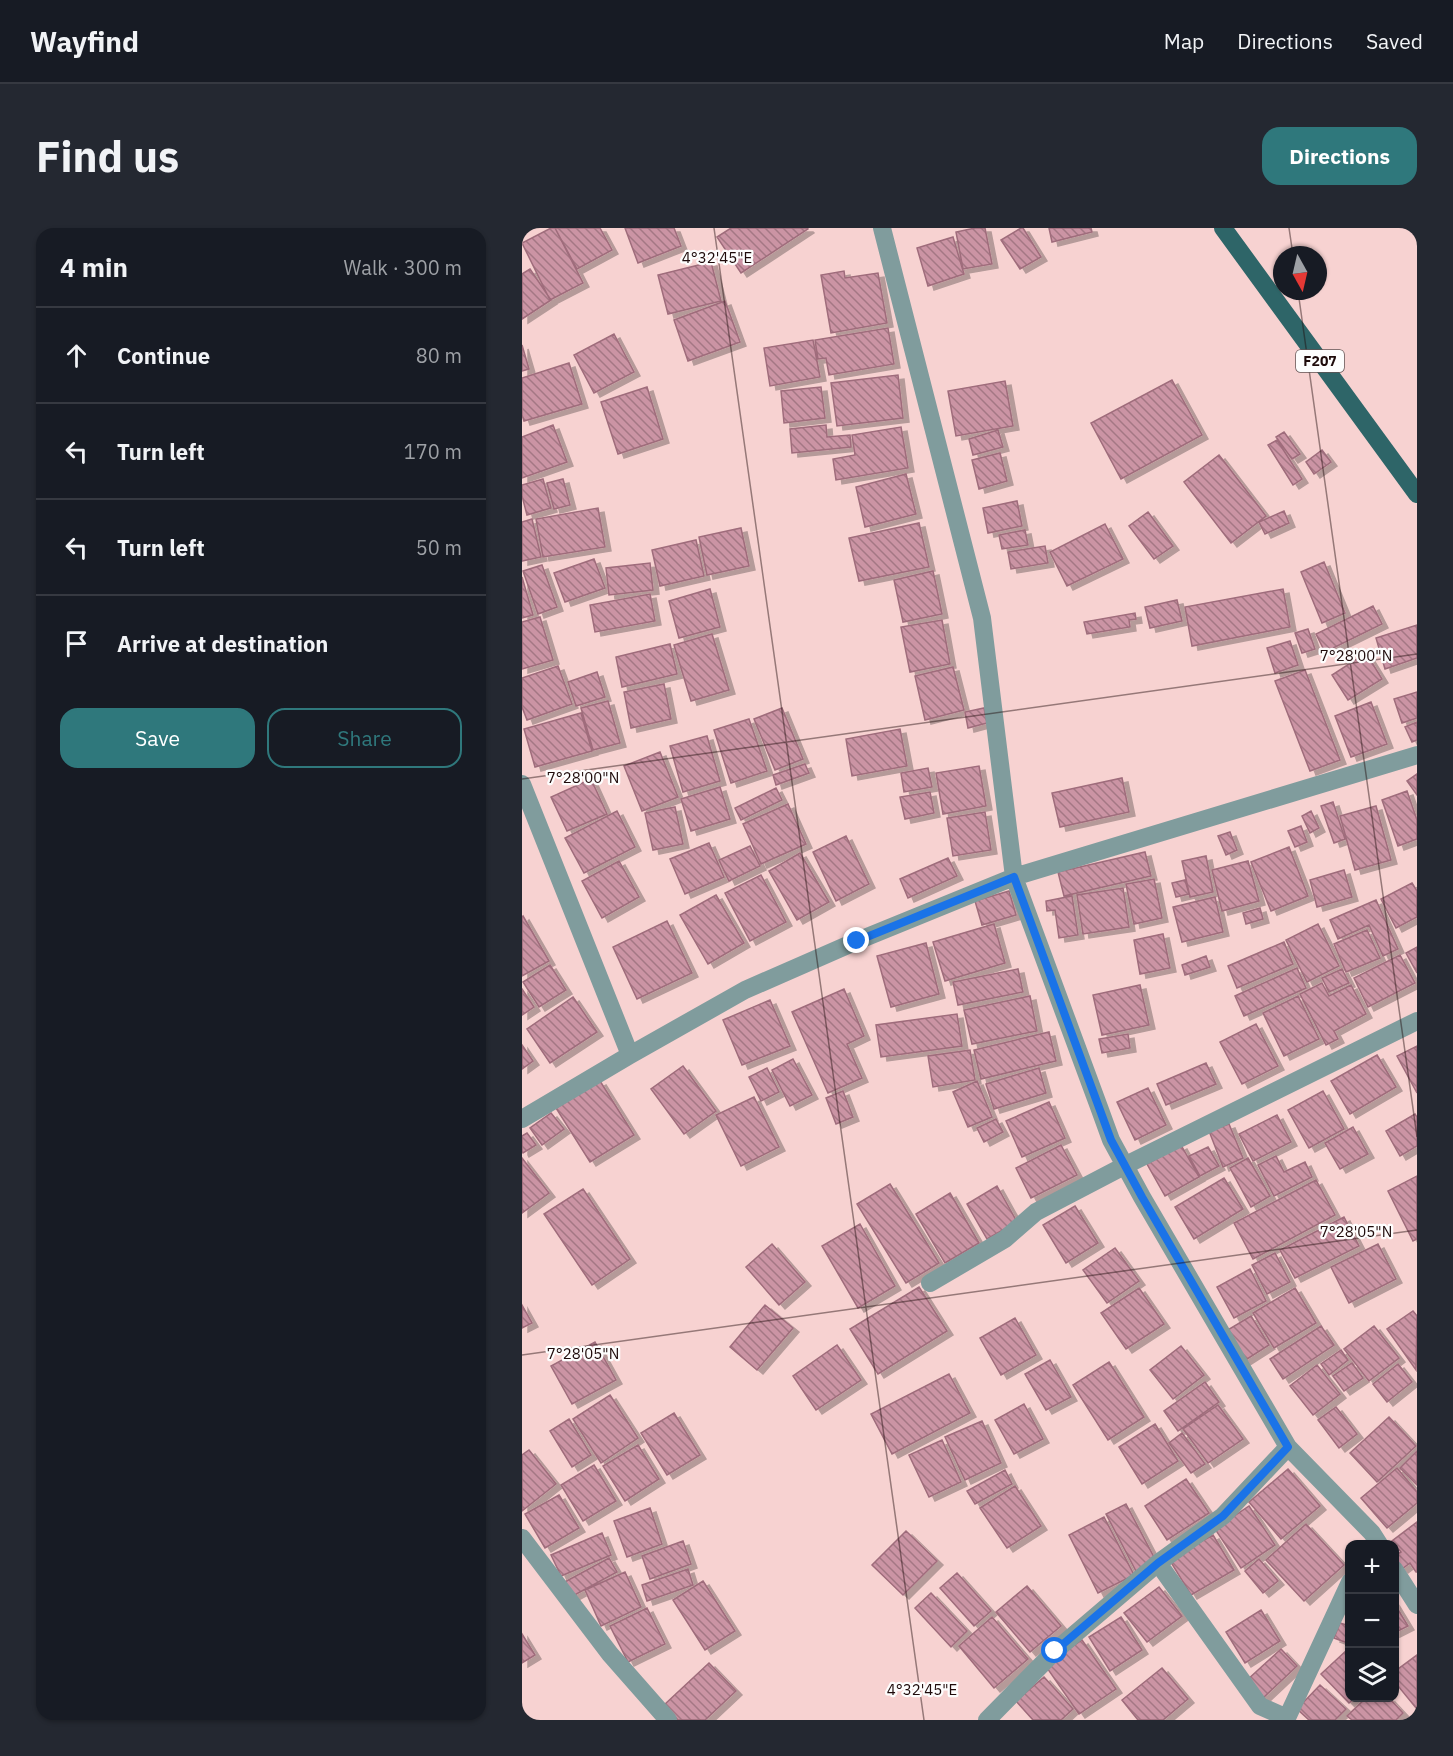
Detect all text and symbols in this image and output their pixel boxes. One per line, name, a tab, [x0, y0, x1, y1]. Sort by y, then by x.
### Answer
text: Wayfind	[30, 23, 139, 60]
text: Map	[1164, 27, 1204, 55]
text: Directions	[1237, 27, 1333, 55]
text: Saved	[1366, 27, 1423, 55]
button: Directions	[1262, 127, 1417, 185]
text: Find us	[36, 129, 179, 184]
north arrow	[1273, 246, 1327, 300]
text: 4°32'45"E	[682, 248, 752, 267]
text: 4 min	[60, 250, 128, 284]
text: Walk · 300 m	[344, 254, 462, 281]
icon: ahead	[60, 339, 93, 372]
text: Continue	[117, 341, 210, 370]
text: 80 m	[416, 342, 462, 369]
road number: F207	[1296, 350, 1344, 372]
icon: left	[60, 435, 93, 468]
text: Turn left	[117, 437, 205, 466]
text: 170 m	[404, 438, 462, 465]
icon: left	[60, 531, 93, 564]
text: Turn left	[117, 533, 205, 562]
text: 50 m	[416, 534, 462, 561]
icon: arrive	[60, 627, 93, 660]
text: Arrive at destination	[117, 629, 328, 658]
text: 7°28'00"N	[1320, 646, 1392, 665]
button: Save	[60, 708, 255, 768]
button: Share	[267, 708, 462, 768]
text: 7°28'00"N	[547, 768, 619, 787]
route end	[843, 927, 869, 953]
text: 7°28'05"N	[1320, 1222, 1392, 1241]
text: 7°28'05"N	[547, 1344, 619, 1363]
map controls	[1345, 1540, 1399, 1702]
button: +	[1345, 1540, 1399, 1594]
button: −	[1345, 1594, 1399, 1648]
route start	[1041, 1637, 1067, 1663]
button: layers	[1345, 1648, 1399, 1702]
text: 4°32'45"E	[887, 1680, 957, 1699]

